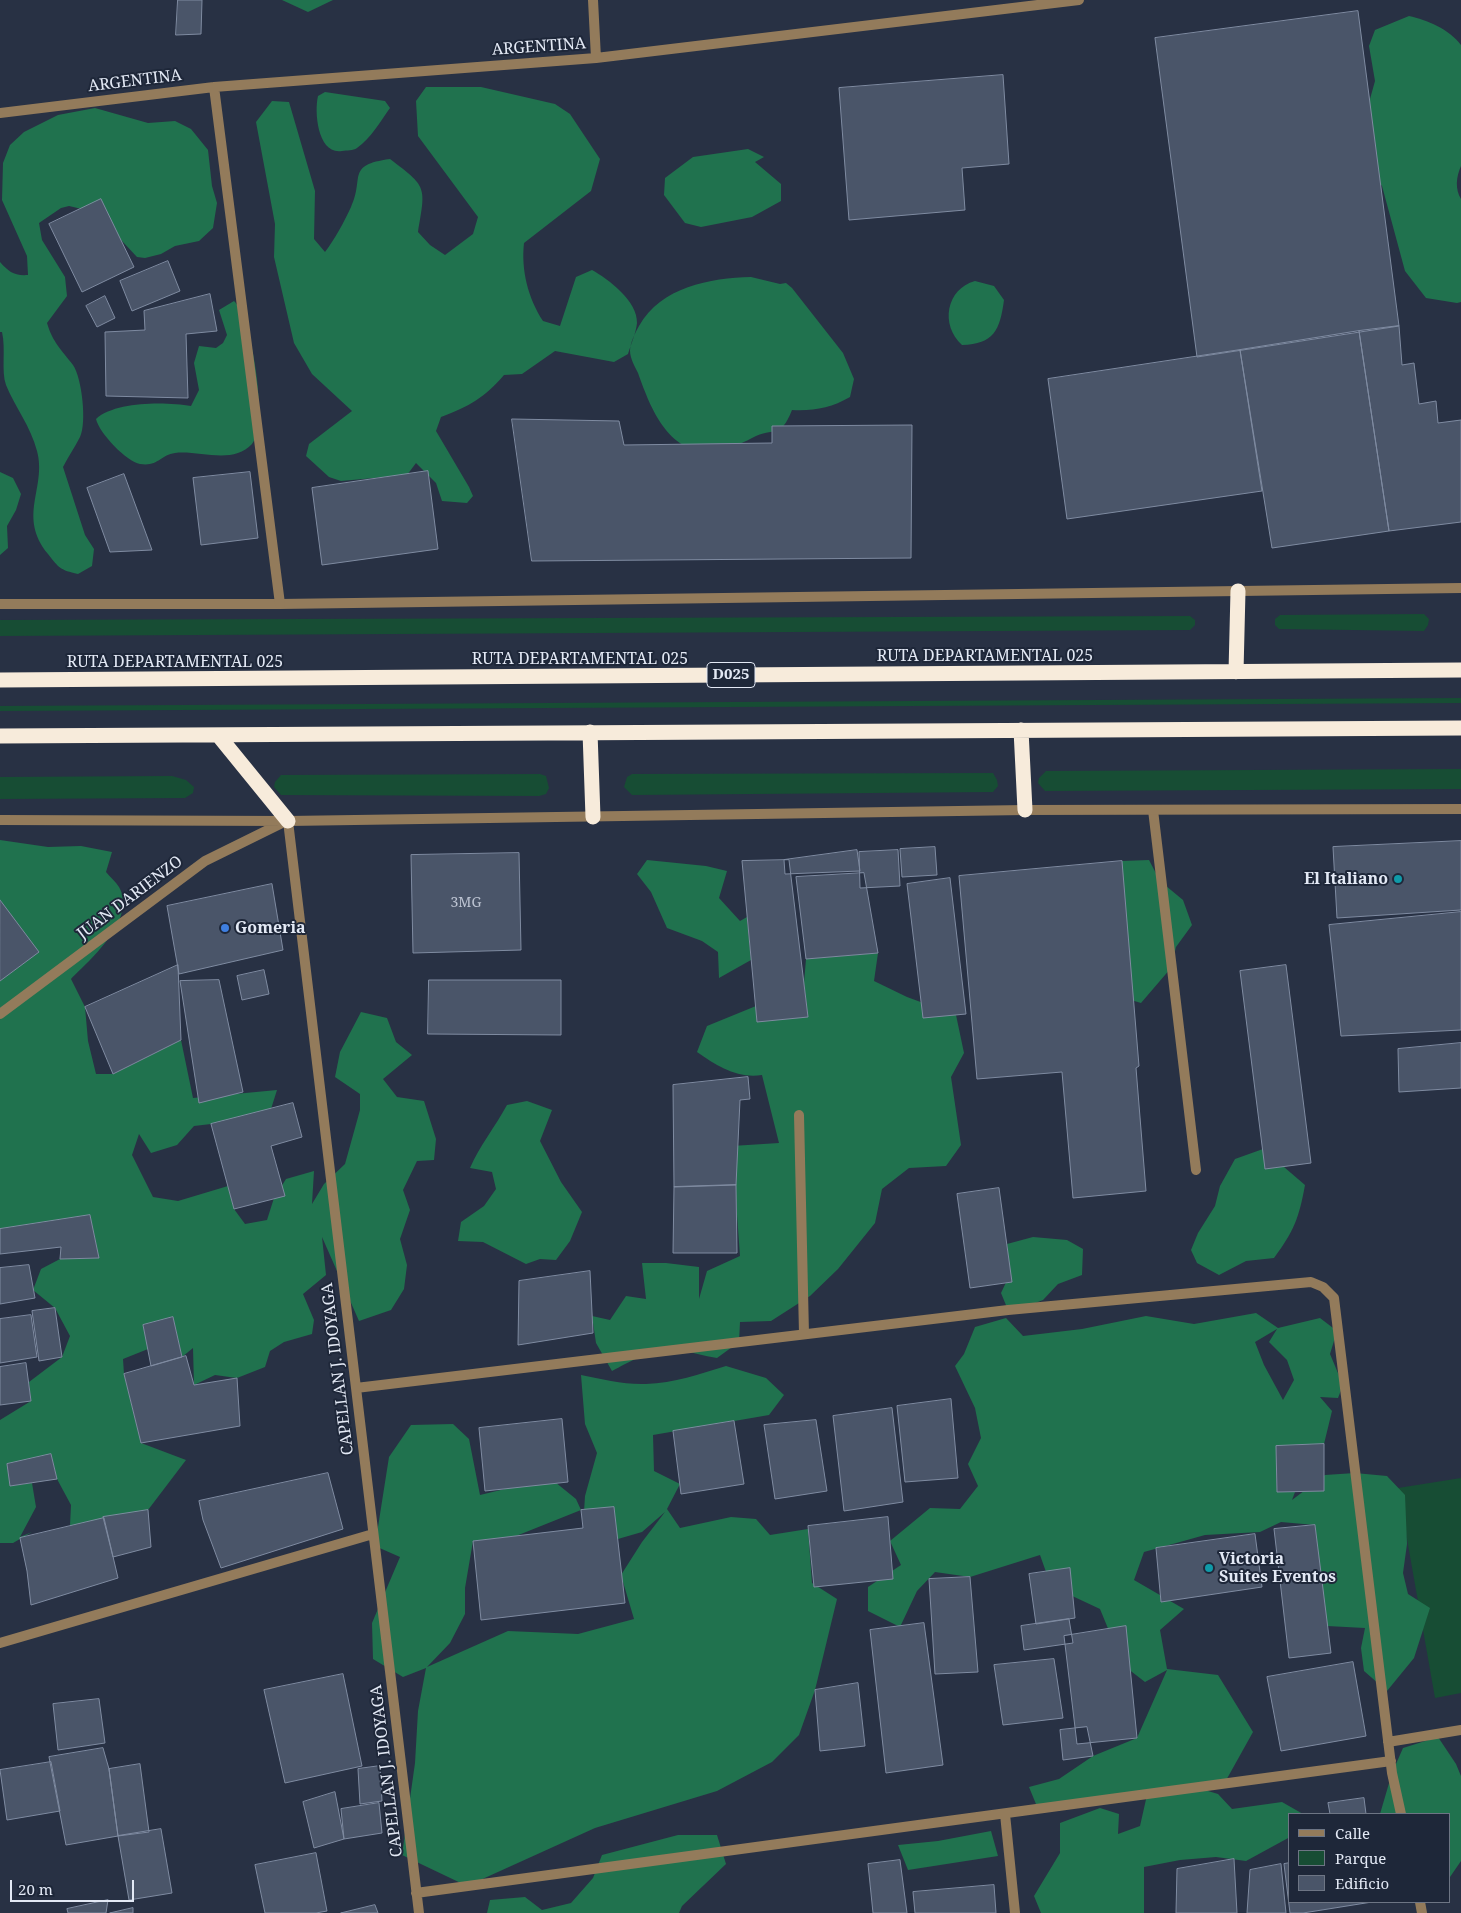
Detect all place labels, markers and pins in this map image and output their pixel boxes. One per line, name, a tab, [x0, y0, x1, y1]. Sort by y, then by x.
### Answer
place label: El Italiano	[1304, 869, 1388, 889]
marker: El Italiano	[1392, 873, 1404, 885]
place label: Gomeria	[235, 918, 306, 938]
marker: Gomeria	[219, 922, 231, 934]
place label: Victoria Suites Eventos	[1219, 1549, 1336, 1587]
marker: Victoria Suites Eventos	[1203, 1562, 1215, 1574]

